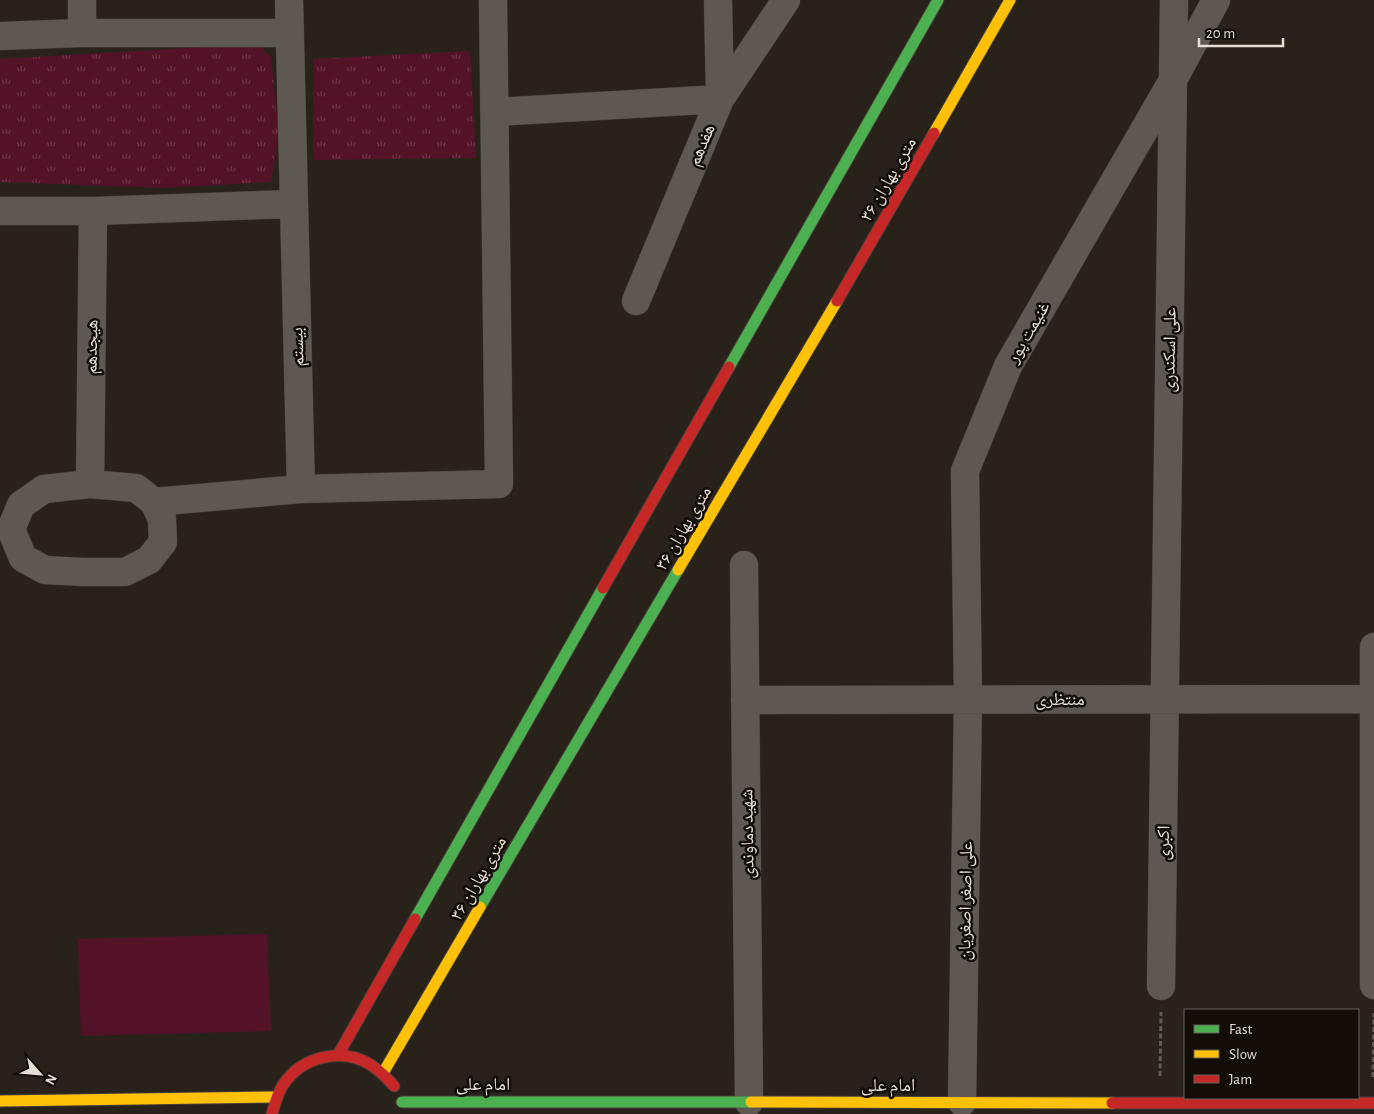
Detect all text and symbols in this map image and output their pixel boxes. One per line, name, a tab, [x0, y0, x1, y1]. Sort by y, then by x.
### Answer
scale bar	[1199, 15, 1283, 47]
text: 20 m	[1206, 26, 1235, 41]
street label: هفدهم	[685, 122, 721, 170]
street label: ۳۶ متری بهاران	[858, 135, 921, 225]
street label: غنیمت پور	[1004, 299, 1055, 368]
street label: علی اسکندری	[1160, 307, 1181, 393]
street label: هیجدهم	[83, 319, 103, 375]
street label: بیستم	[288, 327, 310, 367]
street label: ۳۶ متری بهاران	[653, 484, 716, 574]
street label: منتظری	[1035, 691, 1085, 710]
street label: شهید دماوندی	[738, 789, 759, 879]
street label: اکبری	[1155, 825, 1174, 861]
street label: ۳۶ متری بهاران	[448, 834, 511, 924]
street label: علی اصغر اصغریان	[956, 841, 977, 961]
legend	[1184, 1009, 1359, 1099]
text: Fast	[1229, 1022, 1253, 1037]
text: Slow	[1229, 1047, 1257, 1062]
north arrow	[15, 1049, 65, 1099]
text: N	[42, 1072, 59, 1087]
text: Jam	[1229, 1072, 1252, 1087]
street label: امام علی	[456, 1076, 510, 1096]
street label: امام علی	[861, 1077, 915, 1097]

